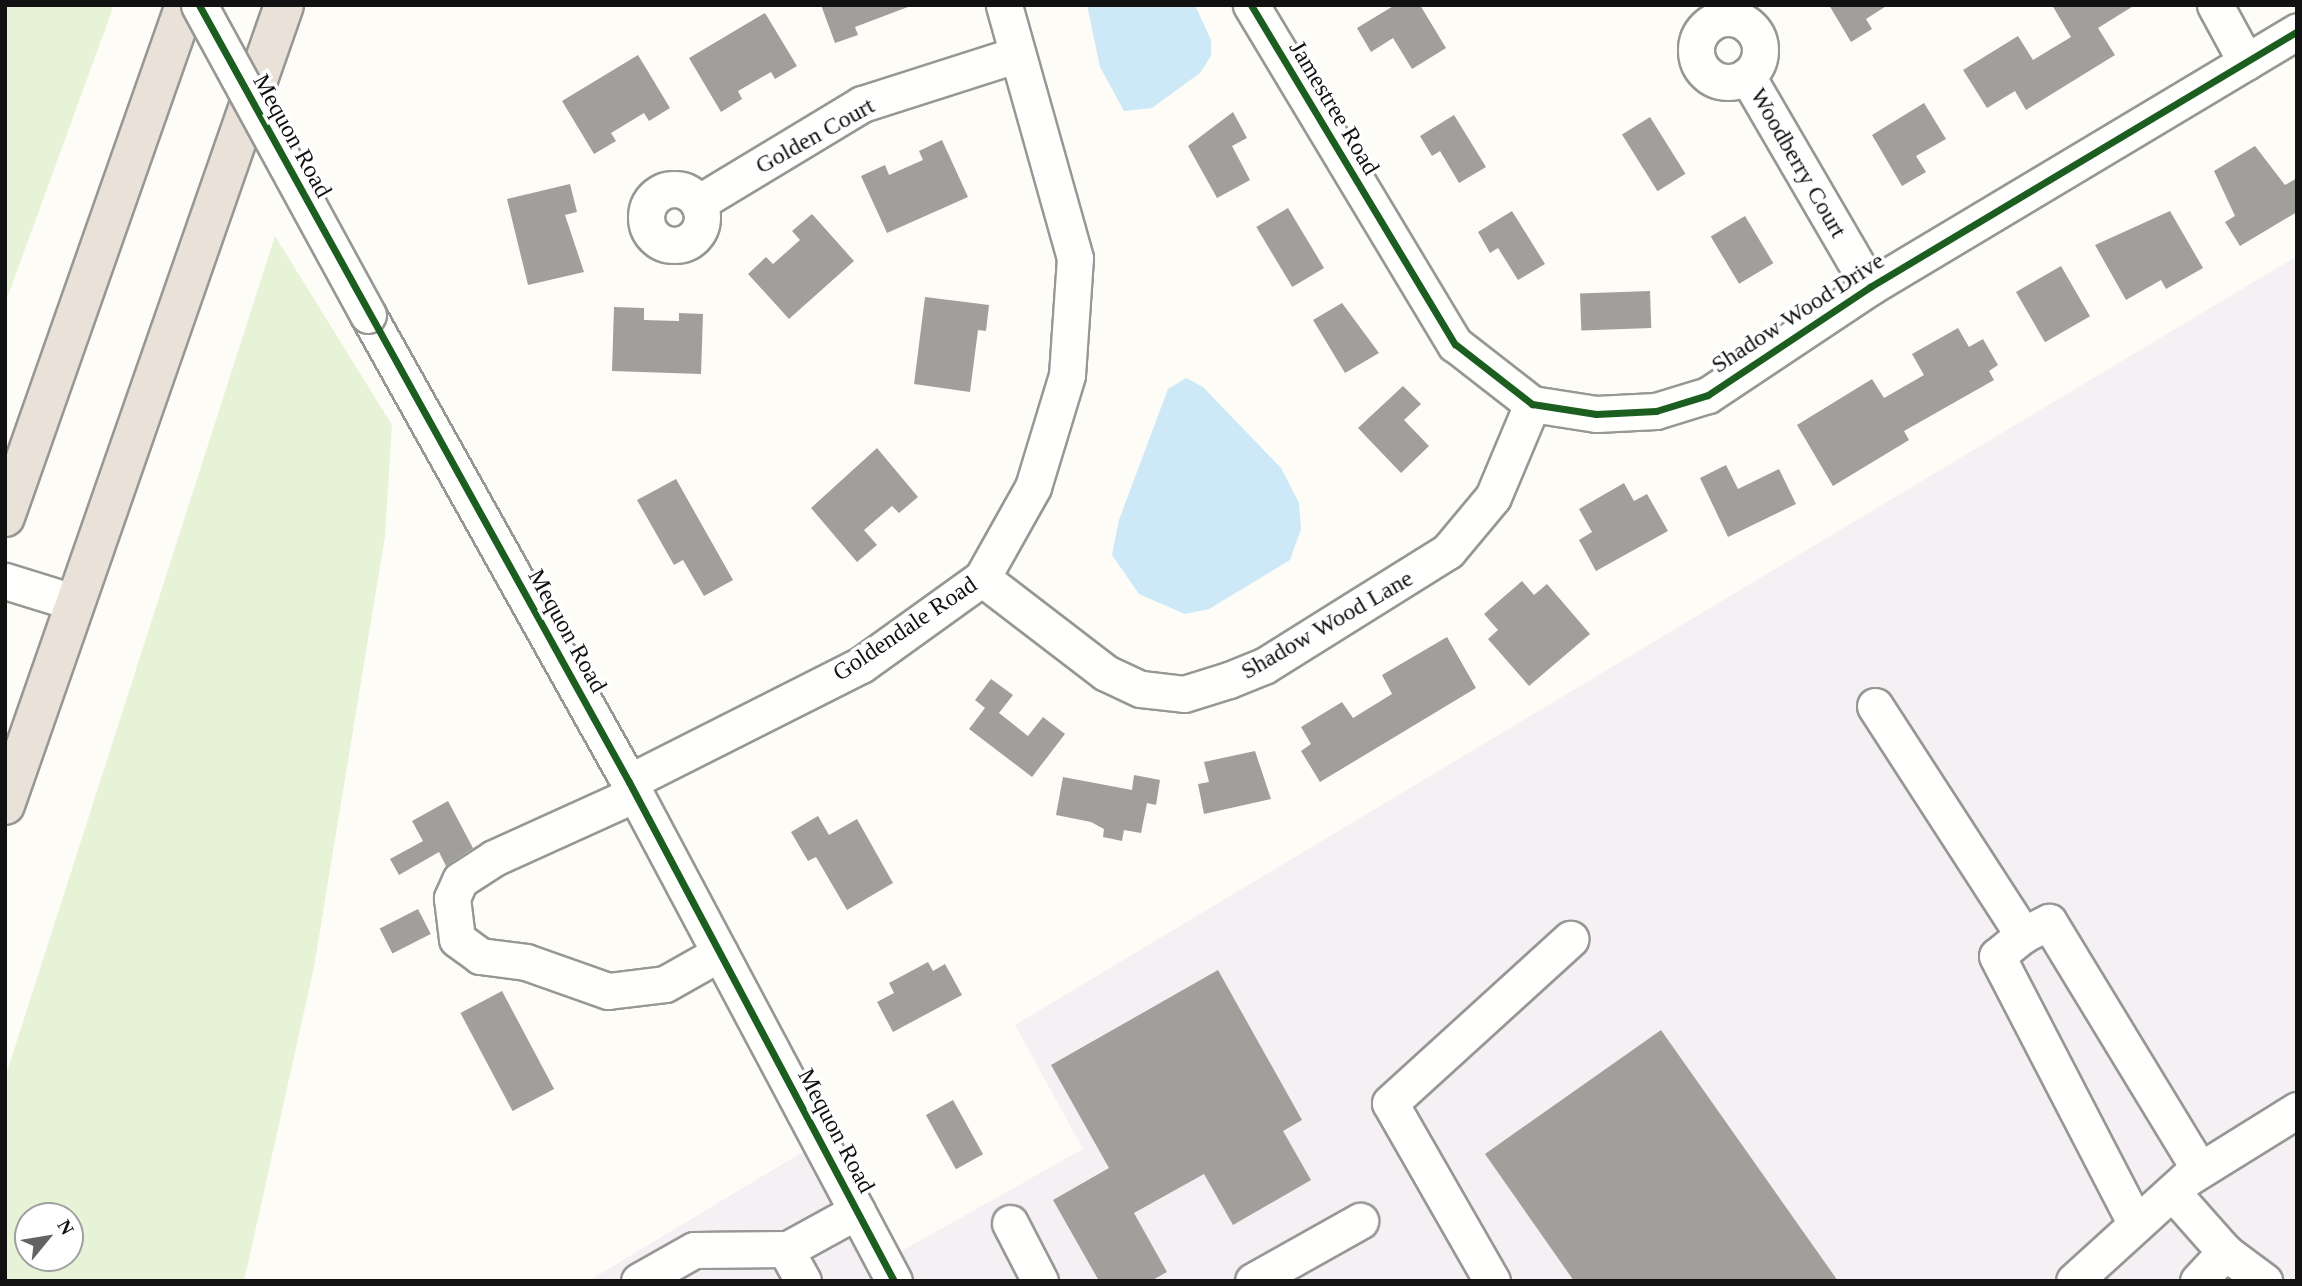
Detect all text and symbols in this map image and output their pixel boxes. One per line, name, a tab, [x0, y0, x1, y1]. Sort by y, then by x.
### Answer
street label: Jamestree Road	[1283, 36, 1385, 180]
street label: Mequon Road	[246, 69, 338, 203]
street label: Woodberry Court	[1744, 83, 1852, 243]
street label: Golden Court	[751, 92, 879, 180]
street label: Shadow Wood Drive	[1706, 246, 1890, 380]
street label: Mequon Road	[521, 564, 613, 698]
street label: Shadow Wood Lane	[1236, 564, 1418, 686]
street label: Goldendale Road	[828, 570, 982, 688]
street label: Mequon Road	[791, 1064, 881, 1198]
north arrow	[14, 1202, 84, 1272]
text: N	[53, 1216, 78, 1238]

